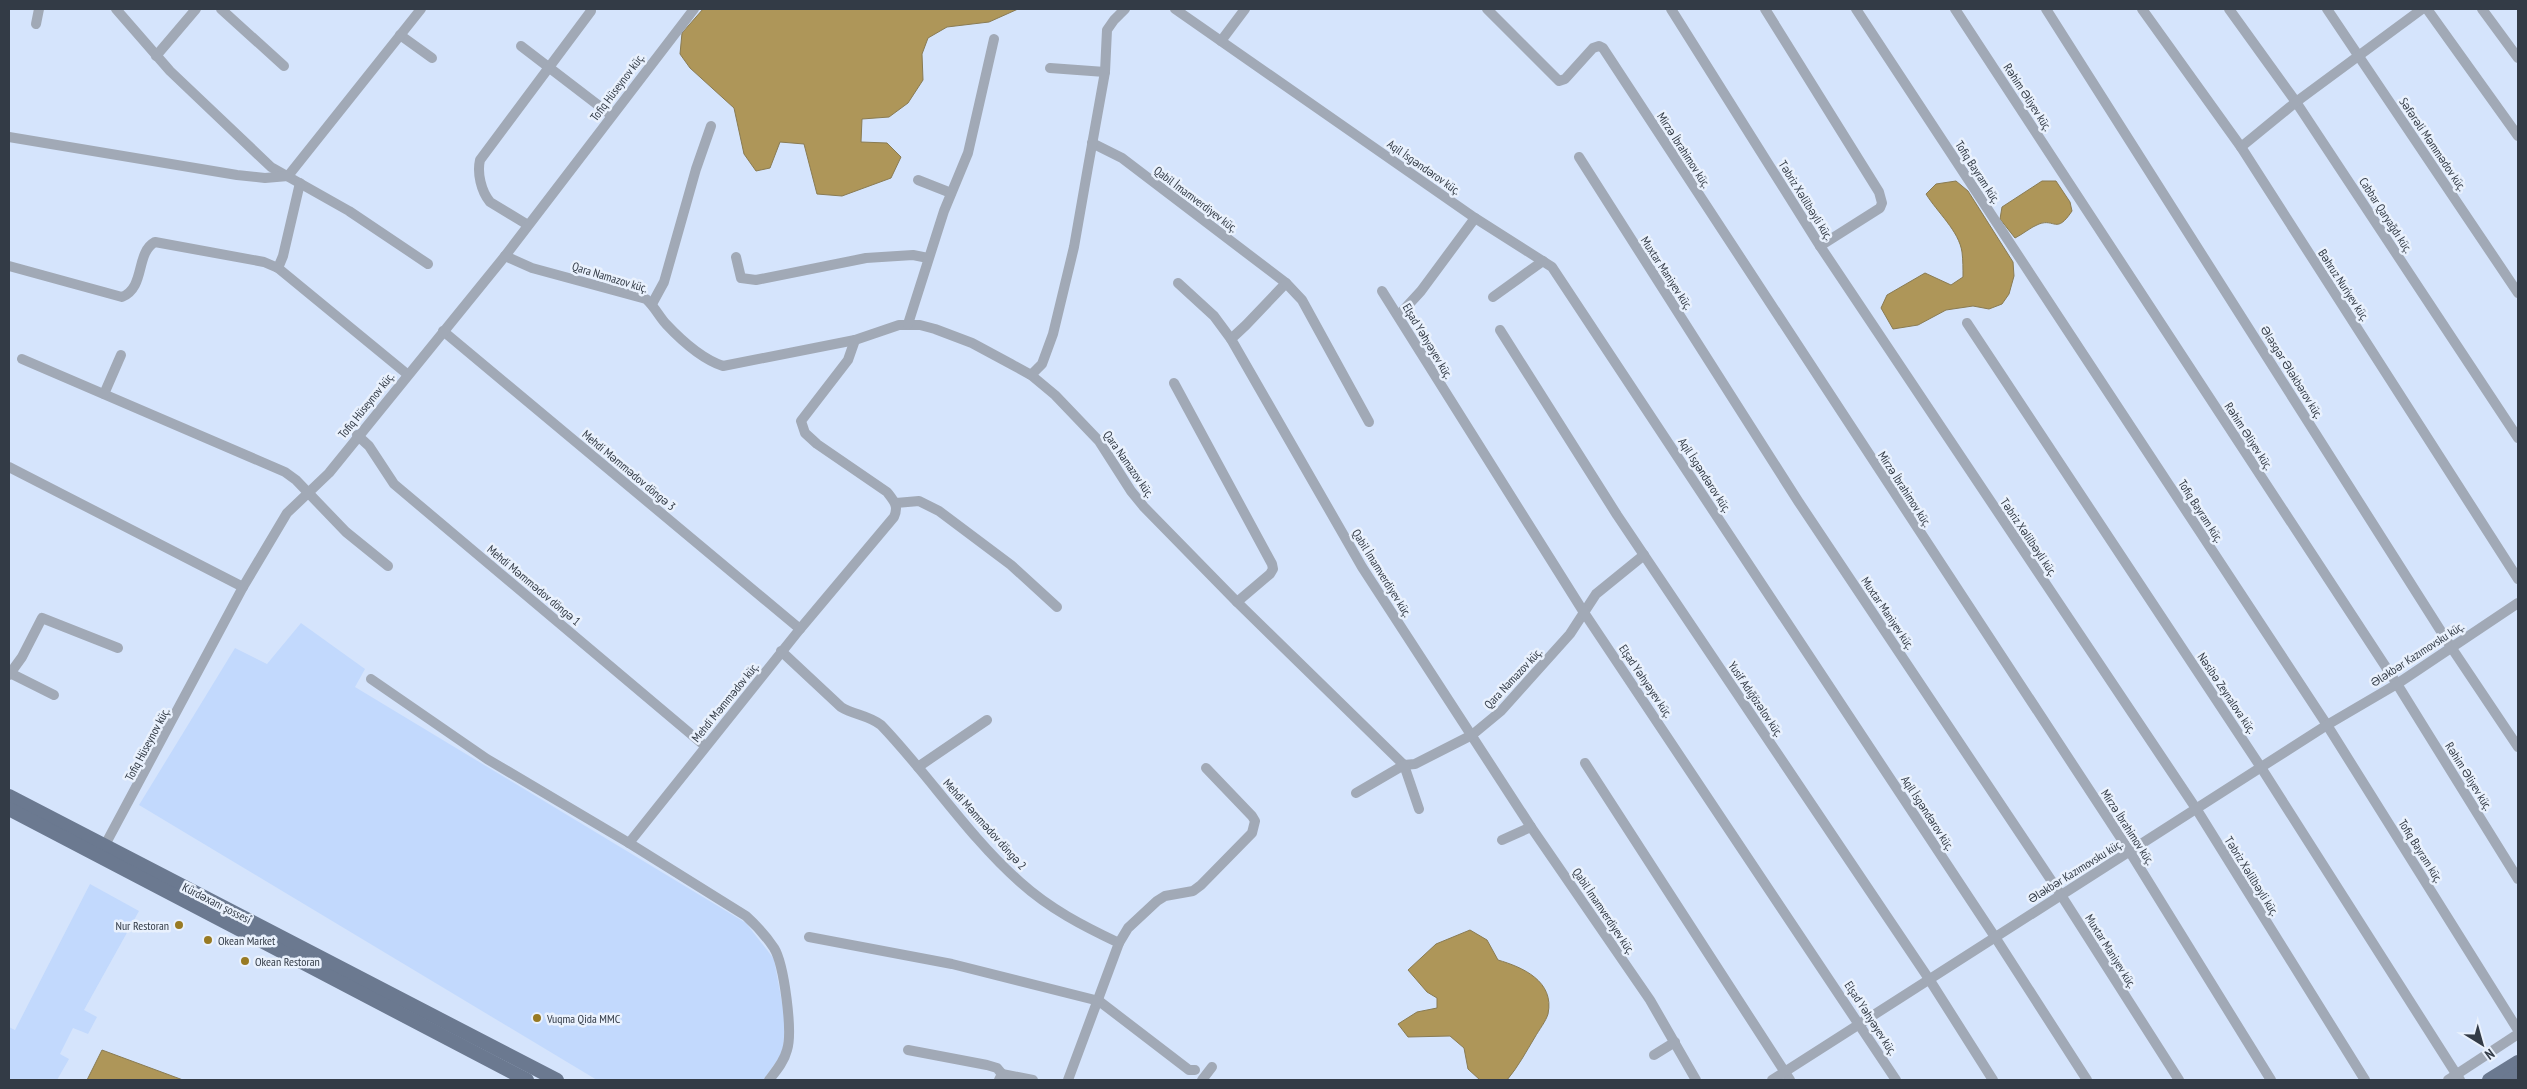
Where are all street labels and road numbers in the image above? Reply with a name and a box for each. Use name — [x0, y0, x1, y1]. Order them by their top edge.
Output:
street label: Tofiq Hüseynov küç. — [587, 50, 647, 124]
street label: Rəhim Əliyev küç. — [2001, 60, 2055, 134]
street label: Səfərəli Məmmədov küç. — [2396, 94, 2470, 194]
street label: Mirzə İbrahimov küç. — [1654, 109, 1714, 191]
street label: Aqil İsgəndərov küç. — [1384, 136, 1464, 198]
street label: Tofiq Bayram küç. — [1952, 138, 2004, 206]
street label: Təbriz Xəlilbəyli küç. — [1776, 157, 1836, 243]
street label: Qabil İmamverdiyev küç. — [1151, 163, 1241, 235]
street label: Cabbar Qaryağdı küç. — [2356, 174, 2416, 256]
street label: Muxtar Maniyev küç. — [1638, 234, 1696, 312]
street label: Bəhruz Nuriyev küç. — [2315, 246, 2373, 324]
street label: Qara Namazov küç. — [570, 258, 650, 296]
street label: Elşad Yəhyəyev küç. — [1400, 301, 1456, 381]
street label: Ələsgər Ələkbərov küç. — [2257, 323, 2327, 421]
street label: Tofiq Hüseynov küç. — [335, 369, 397, 441]
street label: Rəhim Əliyev küç. — [2222, 399, 2276, 473]
street label: Mehdi Məmmədov döngə 3 — [579, 427, 679, 513]
street label: Qara Namazov küç. — [1100, 428, 1158, 500]
street label: Aqil İsgəndərov küç. — [1675, 435, 1735, 515]
street label: Mirzə İbrahimov küç. — [1875, 448, 1935, 530]
street label: Tofiq Bayram küç. — [2175, 477, 2227, 545]
street label: Təbriz Xəlilbəyli küç. — [1997, 495, 2061, 579]
street label: Qabil İmamverdiyev küç. — [1349, 526, 1415, 620]
street label: Mehdi Məmmədov döngə 1 — [484, 542, 584, 628]
street label: Muxtar Maniyev küç. — [1858, 574, 1918, 652]
street label: Ələkbər Kazımovsku küç. — [2367, 618, 2467, 690]
street label: Elşad Yəhyəyev küç. — [1616, 641, 1676, 721]
street label: Qara Namazov küç. — [1481, 644, 1545, 712]
street label: Nəsibə Zeynalova küç. — [2194, 650, 2260, 736]
street label: Yusif Adığözəlov küç. — [1725, 658, 1787, 740]
street label: Mehdi Məmmədov küç. — [688, 659, 762, 745]
street label: Tofiq Hüseynov küç. — [121, 705, 173, 783]
street label: Rəhim Əliyev küç. — [2442, 739, 2496, 813]
street label: Aqil İsgəndərov küç. — [1898, 773, 1958, 853]
street label: Mehdi Məmmədov döngə 2 — [940, 775, 1030, 873]
street label: Mirzə İbrahimov küç. — [2098, 786, 2158, 868]
street label: Tofiq Bayram küç. — [2396, 817, 2446, 885]
street label: Təbriz Xəlilbəyli küç. — [2222, 833, 2282, 919]
street label: Ələkbər Kazımovsku küç. — [2025, 836, 2125, 906]
street label: Qabil İmamverdiyev küç. — [1570, 865, 1638, 957]
street label: Kürdəxanı şossesi — [180, 879, 254, 927]
street label: Muxtar Maniyev küç. — [2082, 911, 2140, 991]
street label: Elşad Yəhyəyev küç. — [1841, 978, 1901, 1058]

